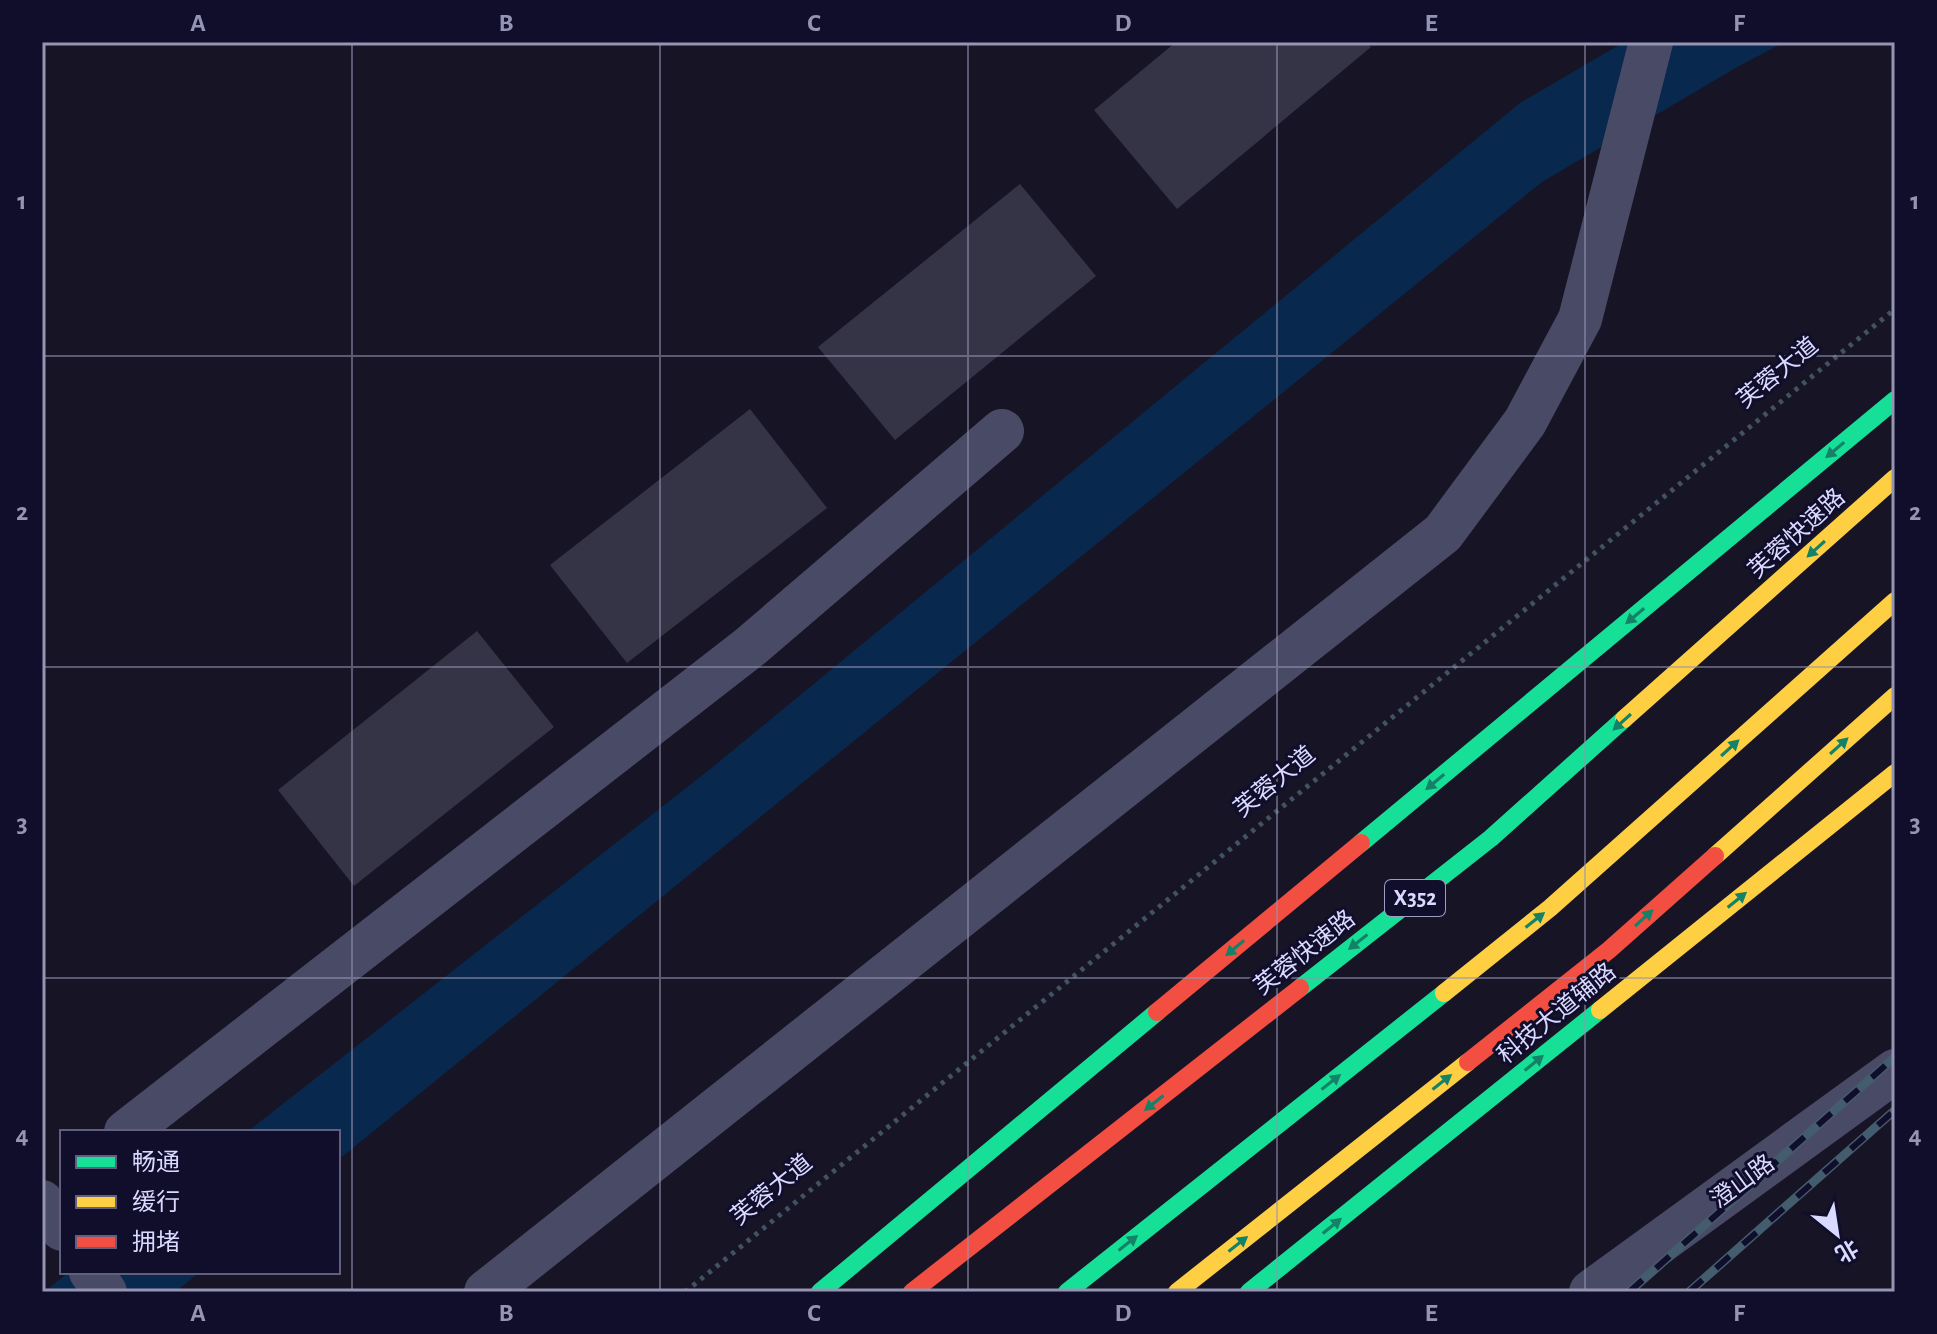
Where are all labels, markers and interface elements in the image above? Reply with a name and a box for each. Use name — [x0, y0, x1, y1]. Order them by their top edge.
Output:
text: A — [190, 10, 206, 36]
text: B — [498, 10, 514, 36]
text: C — [807, 10, 821, 36]
text: D — [1114, 10, 1132, 36]
text: E — [1424, 10, 1438, 36]
text: F — [1733, 10, 1746, 36]
text: 1 — [17, 188, 27, 214]
text: 1 — [1910, 188, 1920, 214]
street label: 芙蓉大道 — [1732, 332, 1823, 413]
one-way arrow — [1825, 441, 1845, 458]
street label: 芙蓉快速路 — [1743, 483, 1850, 583]
text: 2 — [16, 499, 28, 525]
text: 2 — [1909, 499, 1921, 525]
one-way arrow — [1806, 539, 1825, 557]
one-way arrow — [1625, 607, 1645, 624]
one-way arrow — [1612, 712, 1631, 730]
one-way arrow — [1828, 738, 1848, 755]
one-way arrow — [1720, 739, 1739, 757]
street label: 芙蓉大道 — [1229, 741, 1320, 822]
one-way arrow — [1425, 773, 1445, 790]
text: 3 — [16, 811, 28, 837]
text: 3 — [1909, 811, 1921, 837]
road number: X352 — [1385, 880, 1445, 916]
one-way arrow — [1727, 892, 1747, 909]
street label: 芙蓉快速路 — [1249, 905, 1360, 999]
one-way arrow — [1635, 910, 1654, 928]
one-way arrow — [1525, 912, 1545, 929]
one-way arrow — [1348, 934, 1368, 950]
one-way arrow — [1225, 940, 1245, 956]
street label: 科技大道辅路 — [1492, 958, 1621, 1069]
one-way arrow — [1524, 1055, 1544, 1072]
one-way arrow — [1321, 1074, 1341, 1090]
one-way arrow — [1432, 1074, 1452, 1091]
one-way arrow — [1144, 1094, 1164, 1111]
text: 4 — [15, 1122, 29, 1148]
text: 4 — [1908, 1122, 1922, 1148]
legend — [60, 1130, 340, 1274]
text: 畅通 — [132, 1149, 180, 1175]
street label: 芙蓉大道 — [726, 1149, 817, 1230]
street label: 澄山路 — [1706, 1150, 1779, 1213]
text: 缓行 — [132, 1189, 180, 1215]
north arrow — [1797, 1194, 1877, 1274]
one-way arrow — [1322, 1218, 1342, 1234]
text: 拥堵 — [132, 1229, 180, 1255]
text: 北 — [1831, 1235, 1862, 1266]
one-way arrow — [1118, 1236, 1138, 1252]
one-way arrow — [1228, 1236, 1248, 1252]
text: A — [190, 1300, 206, 1326]
text: B — [498, 1300, 514, 1326]
text: C — [807, 1300, 821, 1326]
text: D — [1114, 1300, 1132, 1326]
text: E — [1424, 1300, 1438, 1326]
text: F — [1733, 1300, 1746, 1326]

